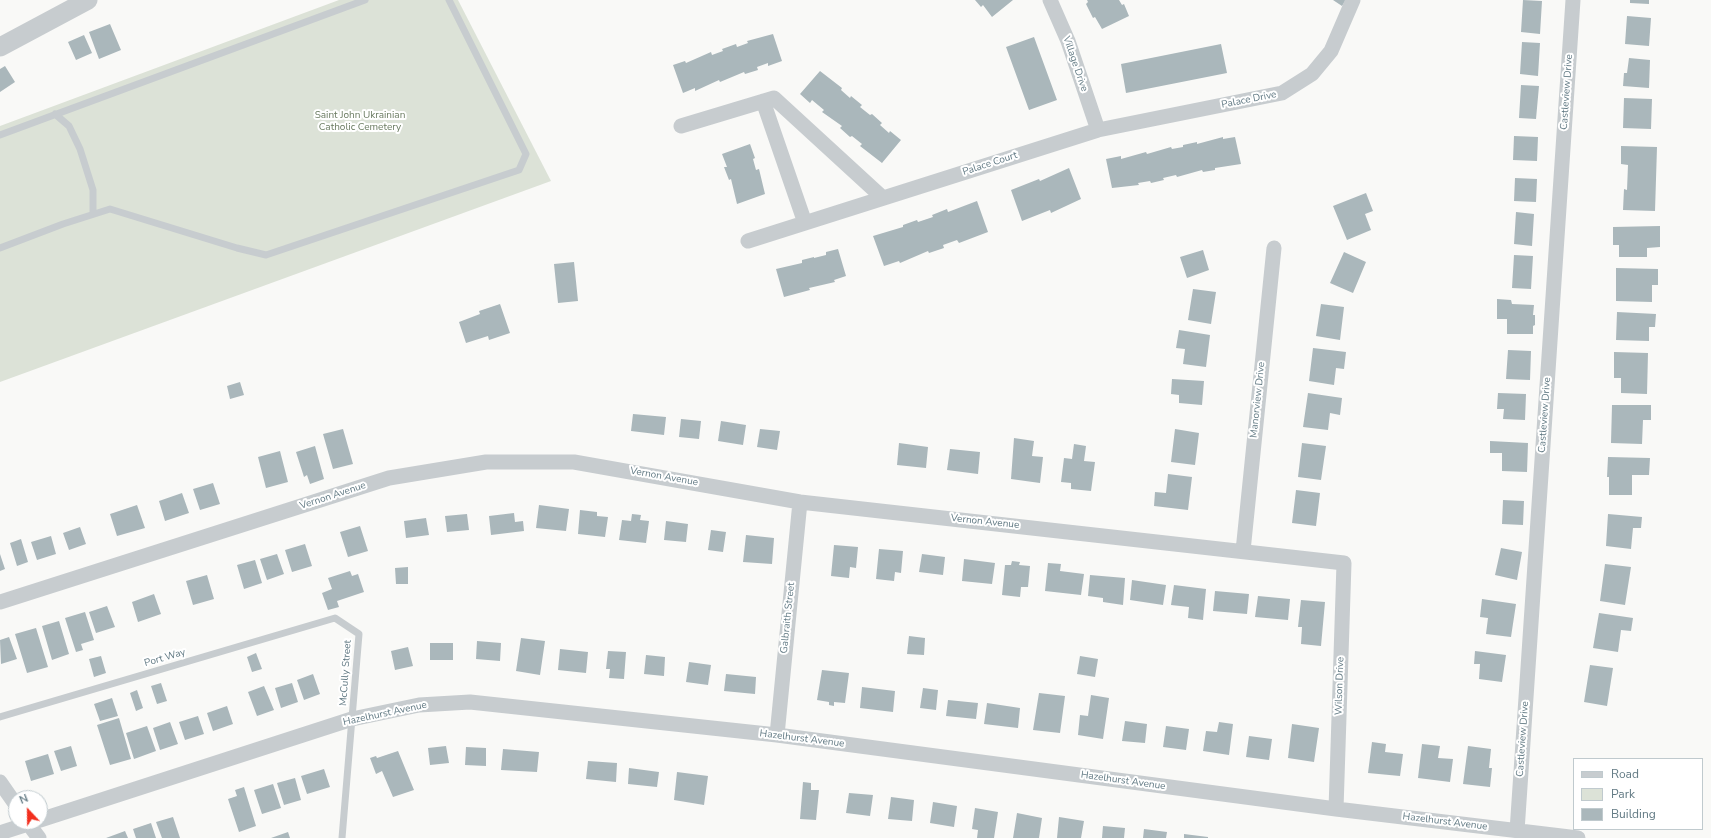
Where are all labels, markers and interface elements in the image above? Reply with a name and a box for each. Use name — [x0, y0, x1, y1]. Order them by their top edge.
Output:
street label: Village Drive — [1060, 35, 1090, 93]
street label: Castleview Drive — [1558, 54, 1576, 130]
street label: Palace Drive — [1220, 89, 1278, 111]
park label: Saint John Ukrainian Catholic Cemetery — [315, 110, 405, 134]
street label: Palace Court — [961, 149, 1019, 179]
street label: Manorview Drive — [1248, 361, 1268, 439]
street label: Castleview Drive — [1536, 377, 1554, 453]
street label: Vernon Avenue — [629, 465, 699, 489]
street label: Vernon Avenue — [298, 480, 368, 512]
street label: Vernon Avenue — [950, 512, 1020, 532]
street label: Galbraith Street — [778, 582, 798, 654]
street label: McCully Street — [338, 640, 354, 706]
street label: Port Way — [143, 646, 187, 670]
street label: Wilson Drive — [1333, 657, 1347, 715]
street label: Hazelhurst Avenue — [342, 699, 428, 729]
street label: Castleview Drive — [1514, 701, 1532, 777]
street label: Hazelhurst Avenue — [759, 728, 845, 750]
legend — [1573, 758, 1703, 830]
text: Road — [1611, 766, 1639, 782]
street label: Hazelhurst Avenue — [1080, 769, 1166, 793]
text: Park — [1611, 786, 1635, 802]
north arrow — [8, 790, 48, 830]
text: N — [17, 791, 30, 808]
text: Building — [1611, 806, 1656, 822]
street label: Hazelhurst Avenue — [1402, 811, 1488, 833]

